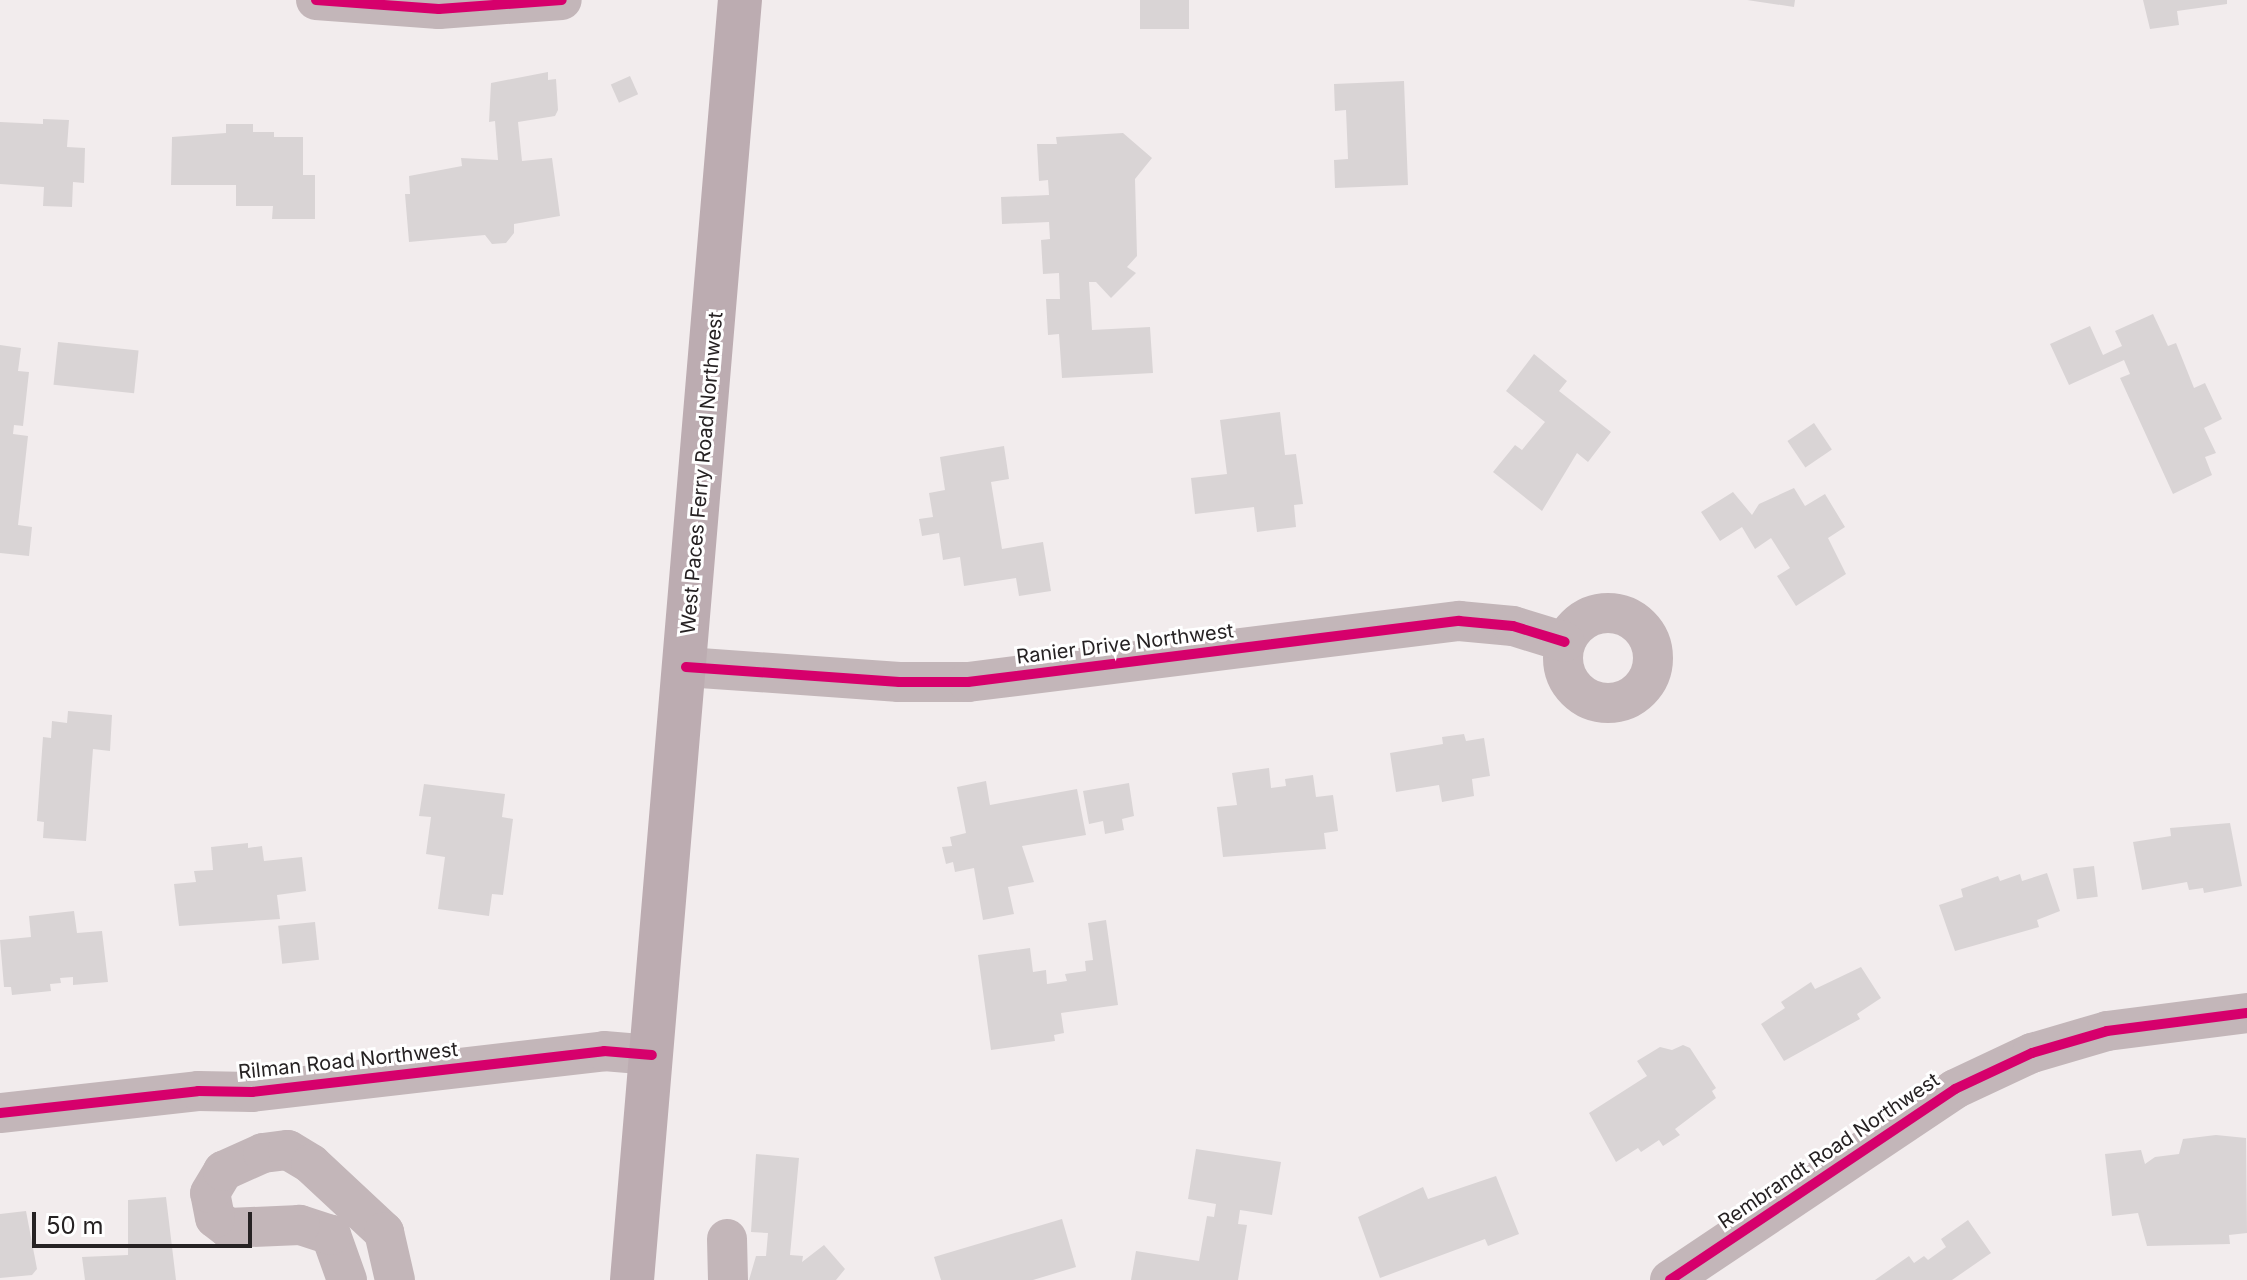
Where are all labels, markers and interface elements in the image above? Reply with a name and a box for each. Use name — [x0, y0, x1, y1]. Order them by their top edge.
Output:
street label: West Paces Ferry Road Northwest — [676, 311, 728, 635]
street label: Ranier Drive Northwest — [1015, 619, 1235, 669]
street label: Rilman Road Northwest — [237, 1038, 459, 1084]
street label: Rembrandt Road Northwest — [1714, 1068, 1944, 1234]
scale bar — [36, 1196, 256, 1246]
text: 50 m — [46, 1211, 104, 1240]

